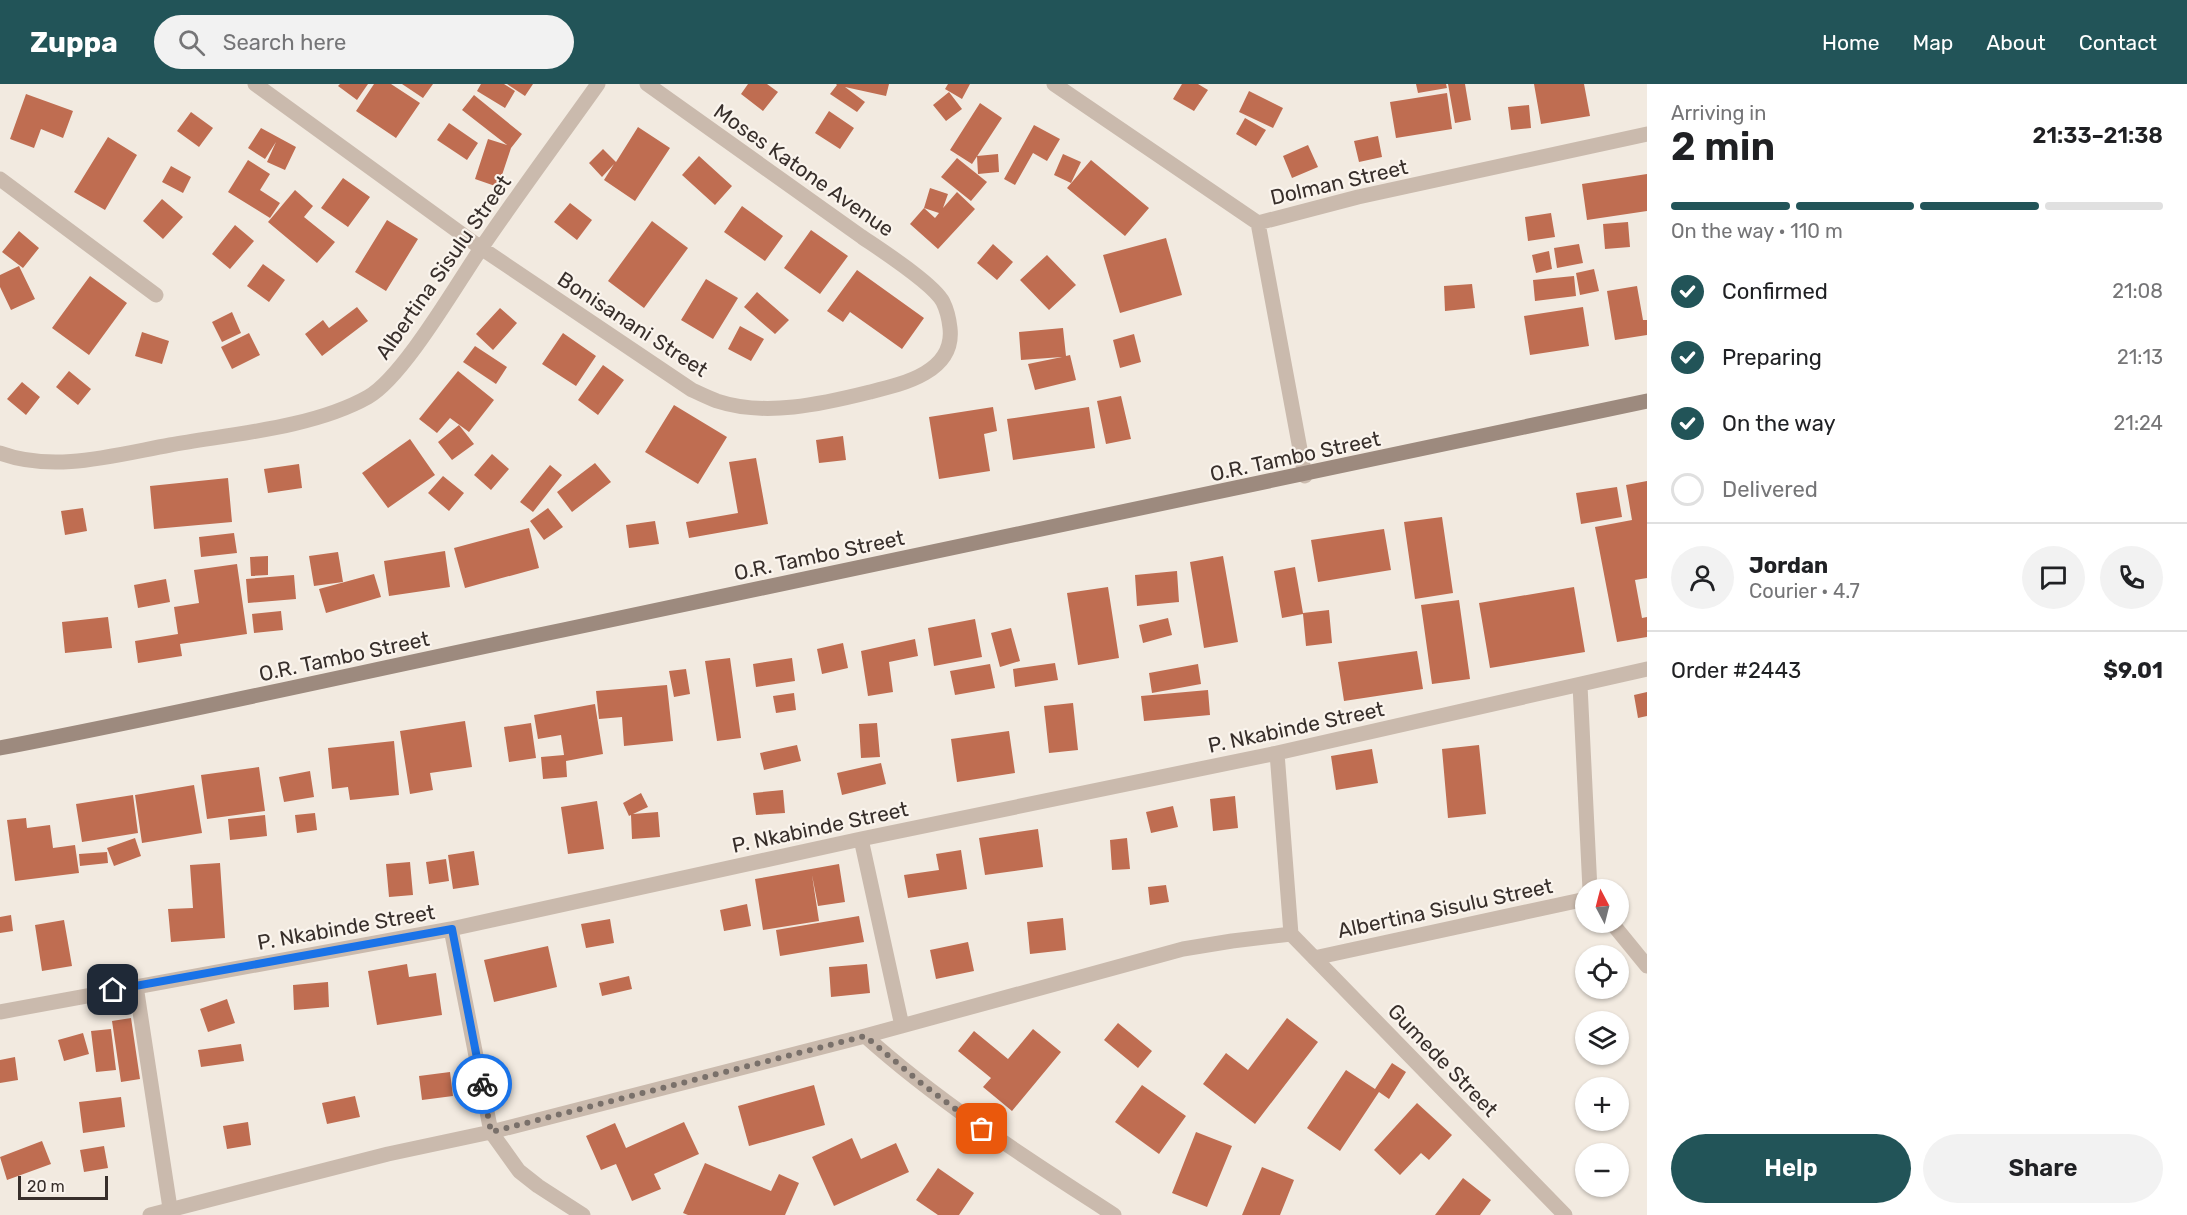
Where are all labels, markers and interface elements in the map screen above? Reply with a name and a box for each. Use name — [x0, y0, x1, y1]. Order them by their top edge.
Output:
search box — [154, 15, 574, 69]
text: Zuppa — [30, 26, 118, 59]
icon: search — [175, 26, 208, 59]
text: Search here — [223, 29, 346, 56]
text: Home — [1822, 30, 1879, 55]
text: Map — [1912, 30, 1953, 55]
text: About — [1986, 30, 2046, 55]
text: Contact — [2079, 30, 2157, 55]
street label: Moses Katone Avenue — [709, 98, 899, 242]
text: Arriving in — [1671, 101, 1766, 125]
text: 21:33–21:38 — [2033, 122, 2163, 149]
text: 2 min — [1671, 124, 1775, 170]
street label: Dolman Street — [1268, 154, 1410, 210]
street label: Albertina Sisulu Street — [370, 170, 516, 364]
text: On the way · 110 m — [1671, 219, 1843, 243]
street label: Bonisanani Street — [553, 266, 713, 382]
icon: check — [1671, 275, 1704, 308]
text: Confirmed — [1722, 278, 1828, 305]
text: 21:08 — [2112, 279, 2163, 303]
icon: check — [1671, 341, 1704, 374]
text: Preparing — [1722, 344, 1822, 371]
text: 21:13 — [2117, 345, 2163, 369]
icon: check — [1671, 407, 1704, 440]
text: On the way — [1722, 410, 1836, 437]
text: 21:24 — [2114, 411, 2163, 435]
street label: O.R. Tambo Street — [1208, 426, 1382, 486]
text: Delivered — [1722, 476, 1818, 503]
street label: O.R. Tambo Street — [732, 525, 906, 585]
button: person — [1671, 546, 1734, 609]
button: chat — [2022, 546, 2085, 609]
button: phone — [2100, 546, 2163, 609]
text: Jordan — [1749, 552, 1828, 579]
text: Courier · 4.7 — [1749, 579, 1860, 603]
street label: O.R. Tambo Street — [257, 626, 431, 686]
text: Order #2443 — [1671, 657, 1801, 684]
text: $9.01 — [2103, 657, 2163, 684]
street label: P. Nkabinde Street — [1206, 696, 1386, 758]
street label: P. Nkabinde Street — [730, 796, 910, 858]
street label: Albertina Sisulu Street — [1335, 873, 1555, 943]
north arrow — [1575, 879, 1629, 933]
map controls — [1575, 879, 1629, 1197]
street label: P. Nkabinde Street — [255, 899, 437, 955]
button: locate — [1575, 945, 1629, 999]
pin — [87, 964, 138, 1015]
icon: home — [96, 973, 129, 1006]
street label: Gumede Street — [1383, 998, 1503, 1122]
button: layers — [1575, 1011, 1629, 1065]
courier — [452, 1054, 512, 1114]
icon: bike — [466, 1068, 499, 1101]
button: + — [1575, 1077, 1629, 1131]
pin — [956, 1103, 1007, 1154]
icon: bag — [965, 1112, 998, 1145]
button: Help — [1671, 1134, 1911, 1203]
button: Share — [1923, 1134, 2163, 1203]
button: − — [1575, 1143, 1629, 1197]
scale bar — [18, 1173, 108, 1200]
text: 20 m — [27, 1177, 65, 1196]

